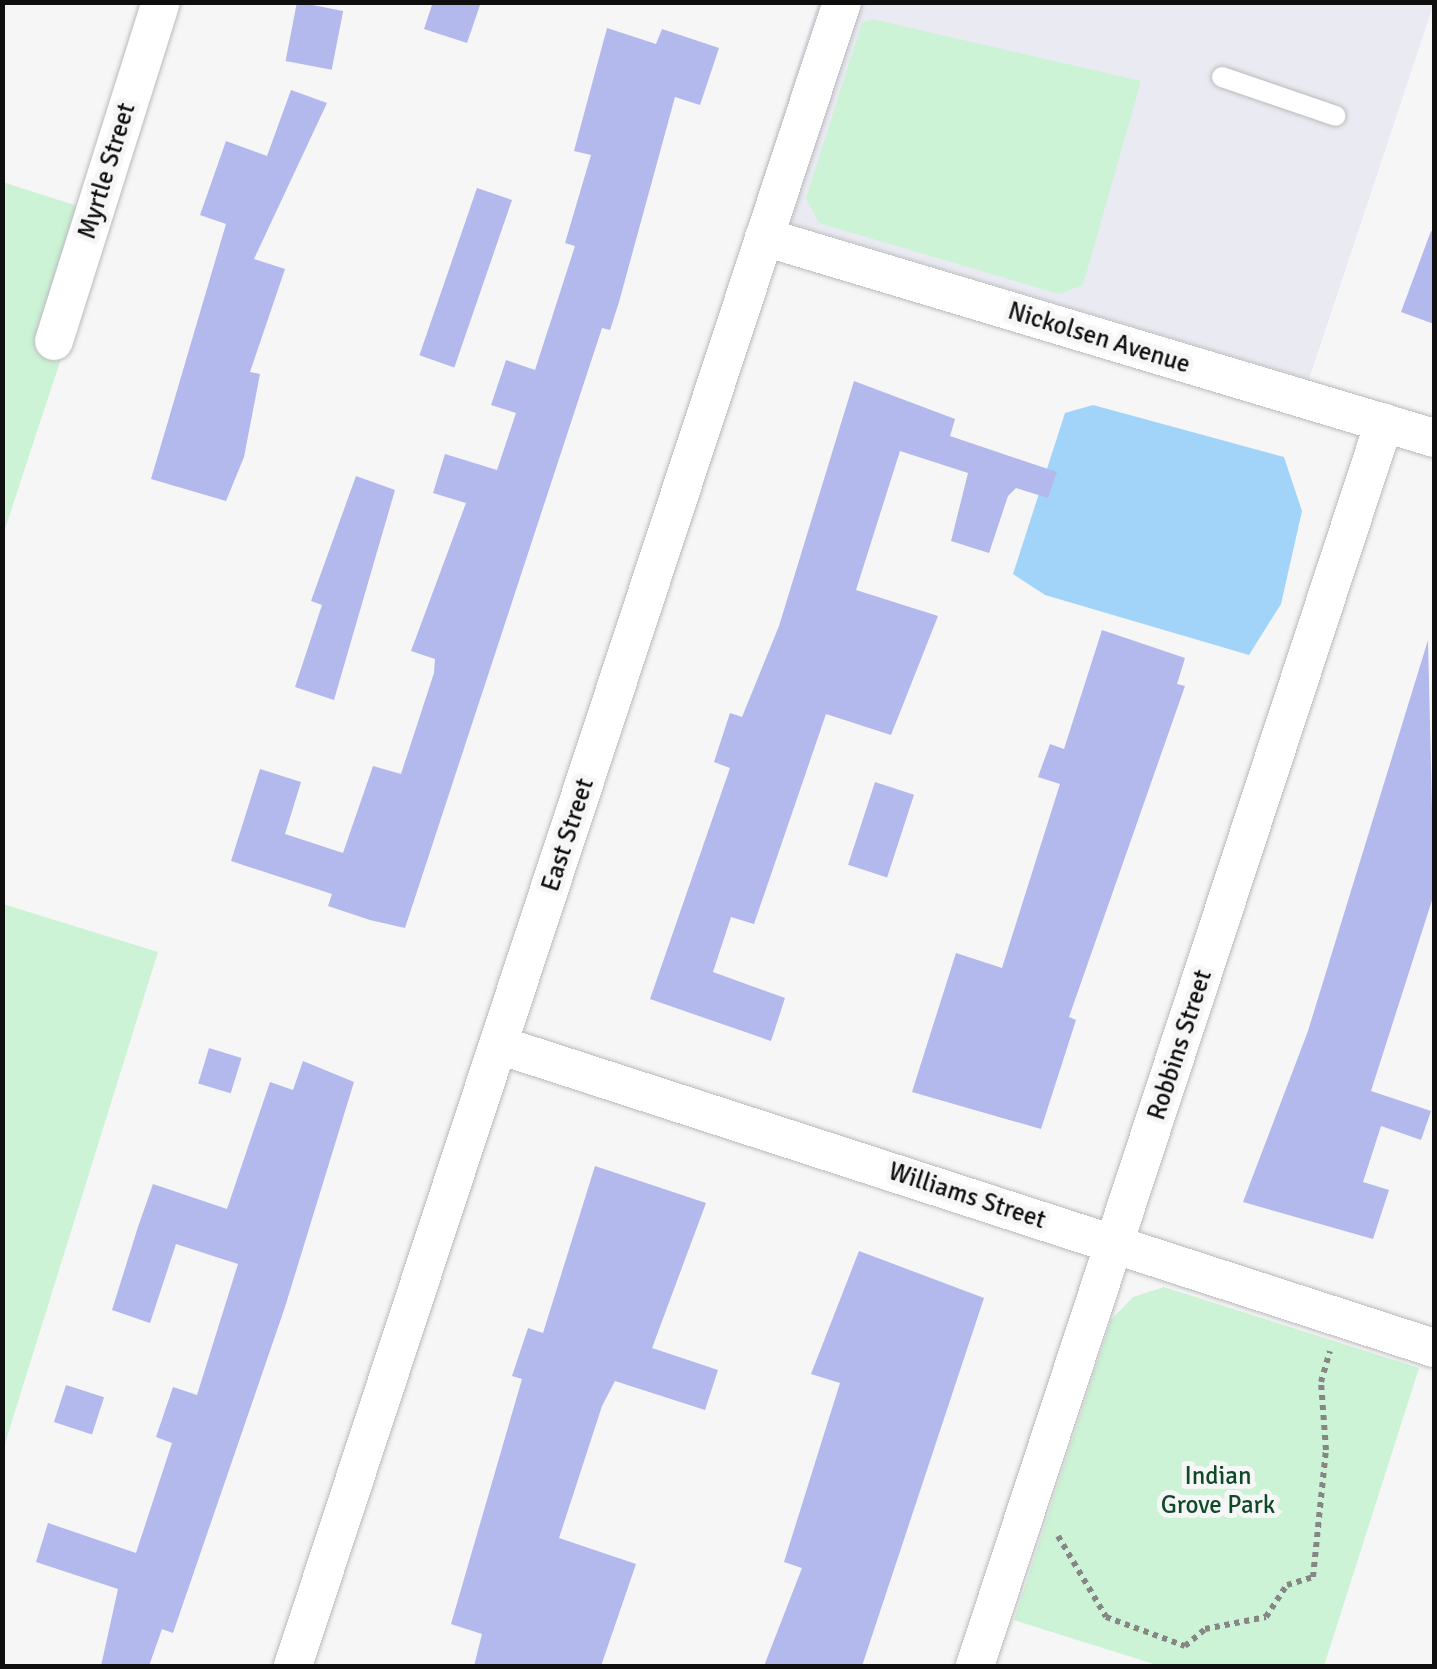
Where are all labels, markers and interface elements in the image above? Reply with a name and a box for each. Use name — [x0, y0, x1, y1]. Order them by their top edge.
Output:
street label: Myrtle Street — [72, 99, 142, 243]
street label: Nickolsen Avenue — [1004, 296, 1194, 380]
street label: East Street — [536, 775, 600, 895]
street label: Robbins Street — [1142, 966, 1218, 1124]
street label: Williams Street — [885, 1157, 1049, 1235]
park label: Indian Grove Park — [1161, 1462, 1275, 1521]

